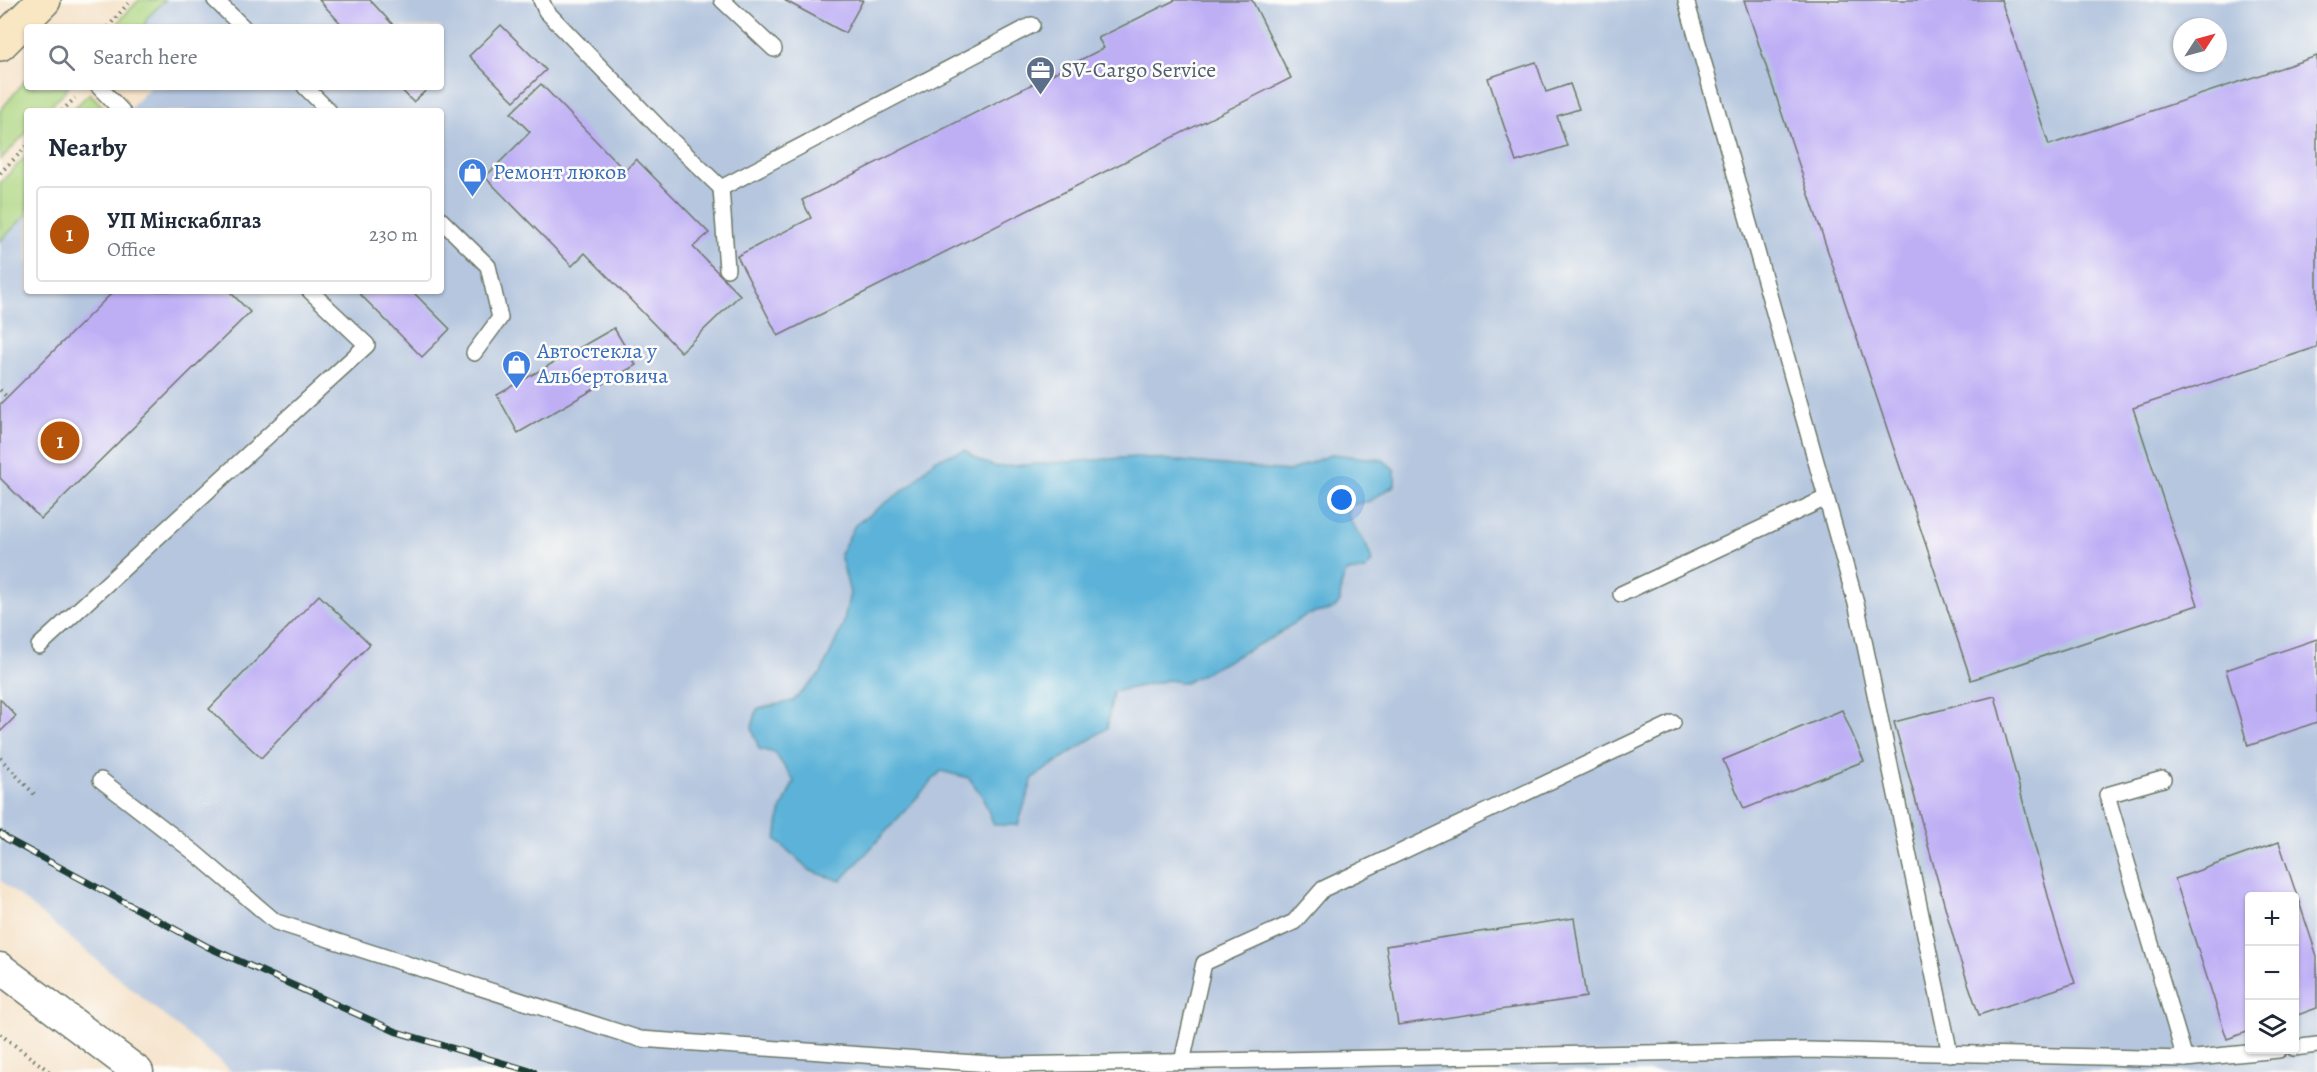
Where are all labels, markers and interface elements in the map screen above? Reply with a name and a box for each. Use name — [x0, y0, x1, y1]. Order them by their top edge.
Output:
north arrow — [2173, 18, 2227, 72]
search box — [24, 24, 444, 90]
icon: search — [45, 41, 78, 74]
text: Search here — [93, 42, 198, 72]
office icon: SV-Cargo Service — [1024, 54, 1056, 96]
place label: SV-Cargo Service — [1061, 55, 1216, 85]
text: Nearby — [48, 130, 127, 165]
shop icon: Ремонт люков — [456, 156, 488, 198]
place label: Ремонт люков — [493, 157, 627, 187]
text: УП Мінскаблгаз — [107, 206, 261, 236]
text: 1 — [66, 221, 73, 248]
text: 230 m — [369, 221, 418, 248]
text: Office — [107, 236, 156, 263]
place label: Автостекла у Альбертовича — [536, 336, 669, 391]
shop icon: Автостекла у Альбертовича — [500, 348, 532, 390]
pin: 1 — [40, 418, 80, 464]
your location — [1327, 485, 1356, 514]
map controls — [2245, 892, 2299, 1054]
button: + — [2245, 892, 2299, 946]
button: − — [2245, 946, 2299, 1000]
button: layers — [2245, 1000, 2299, 1054]

